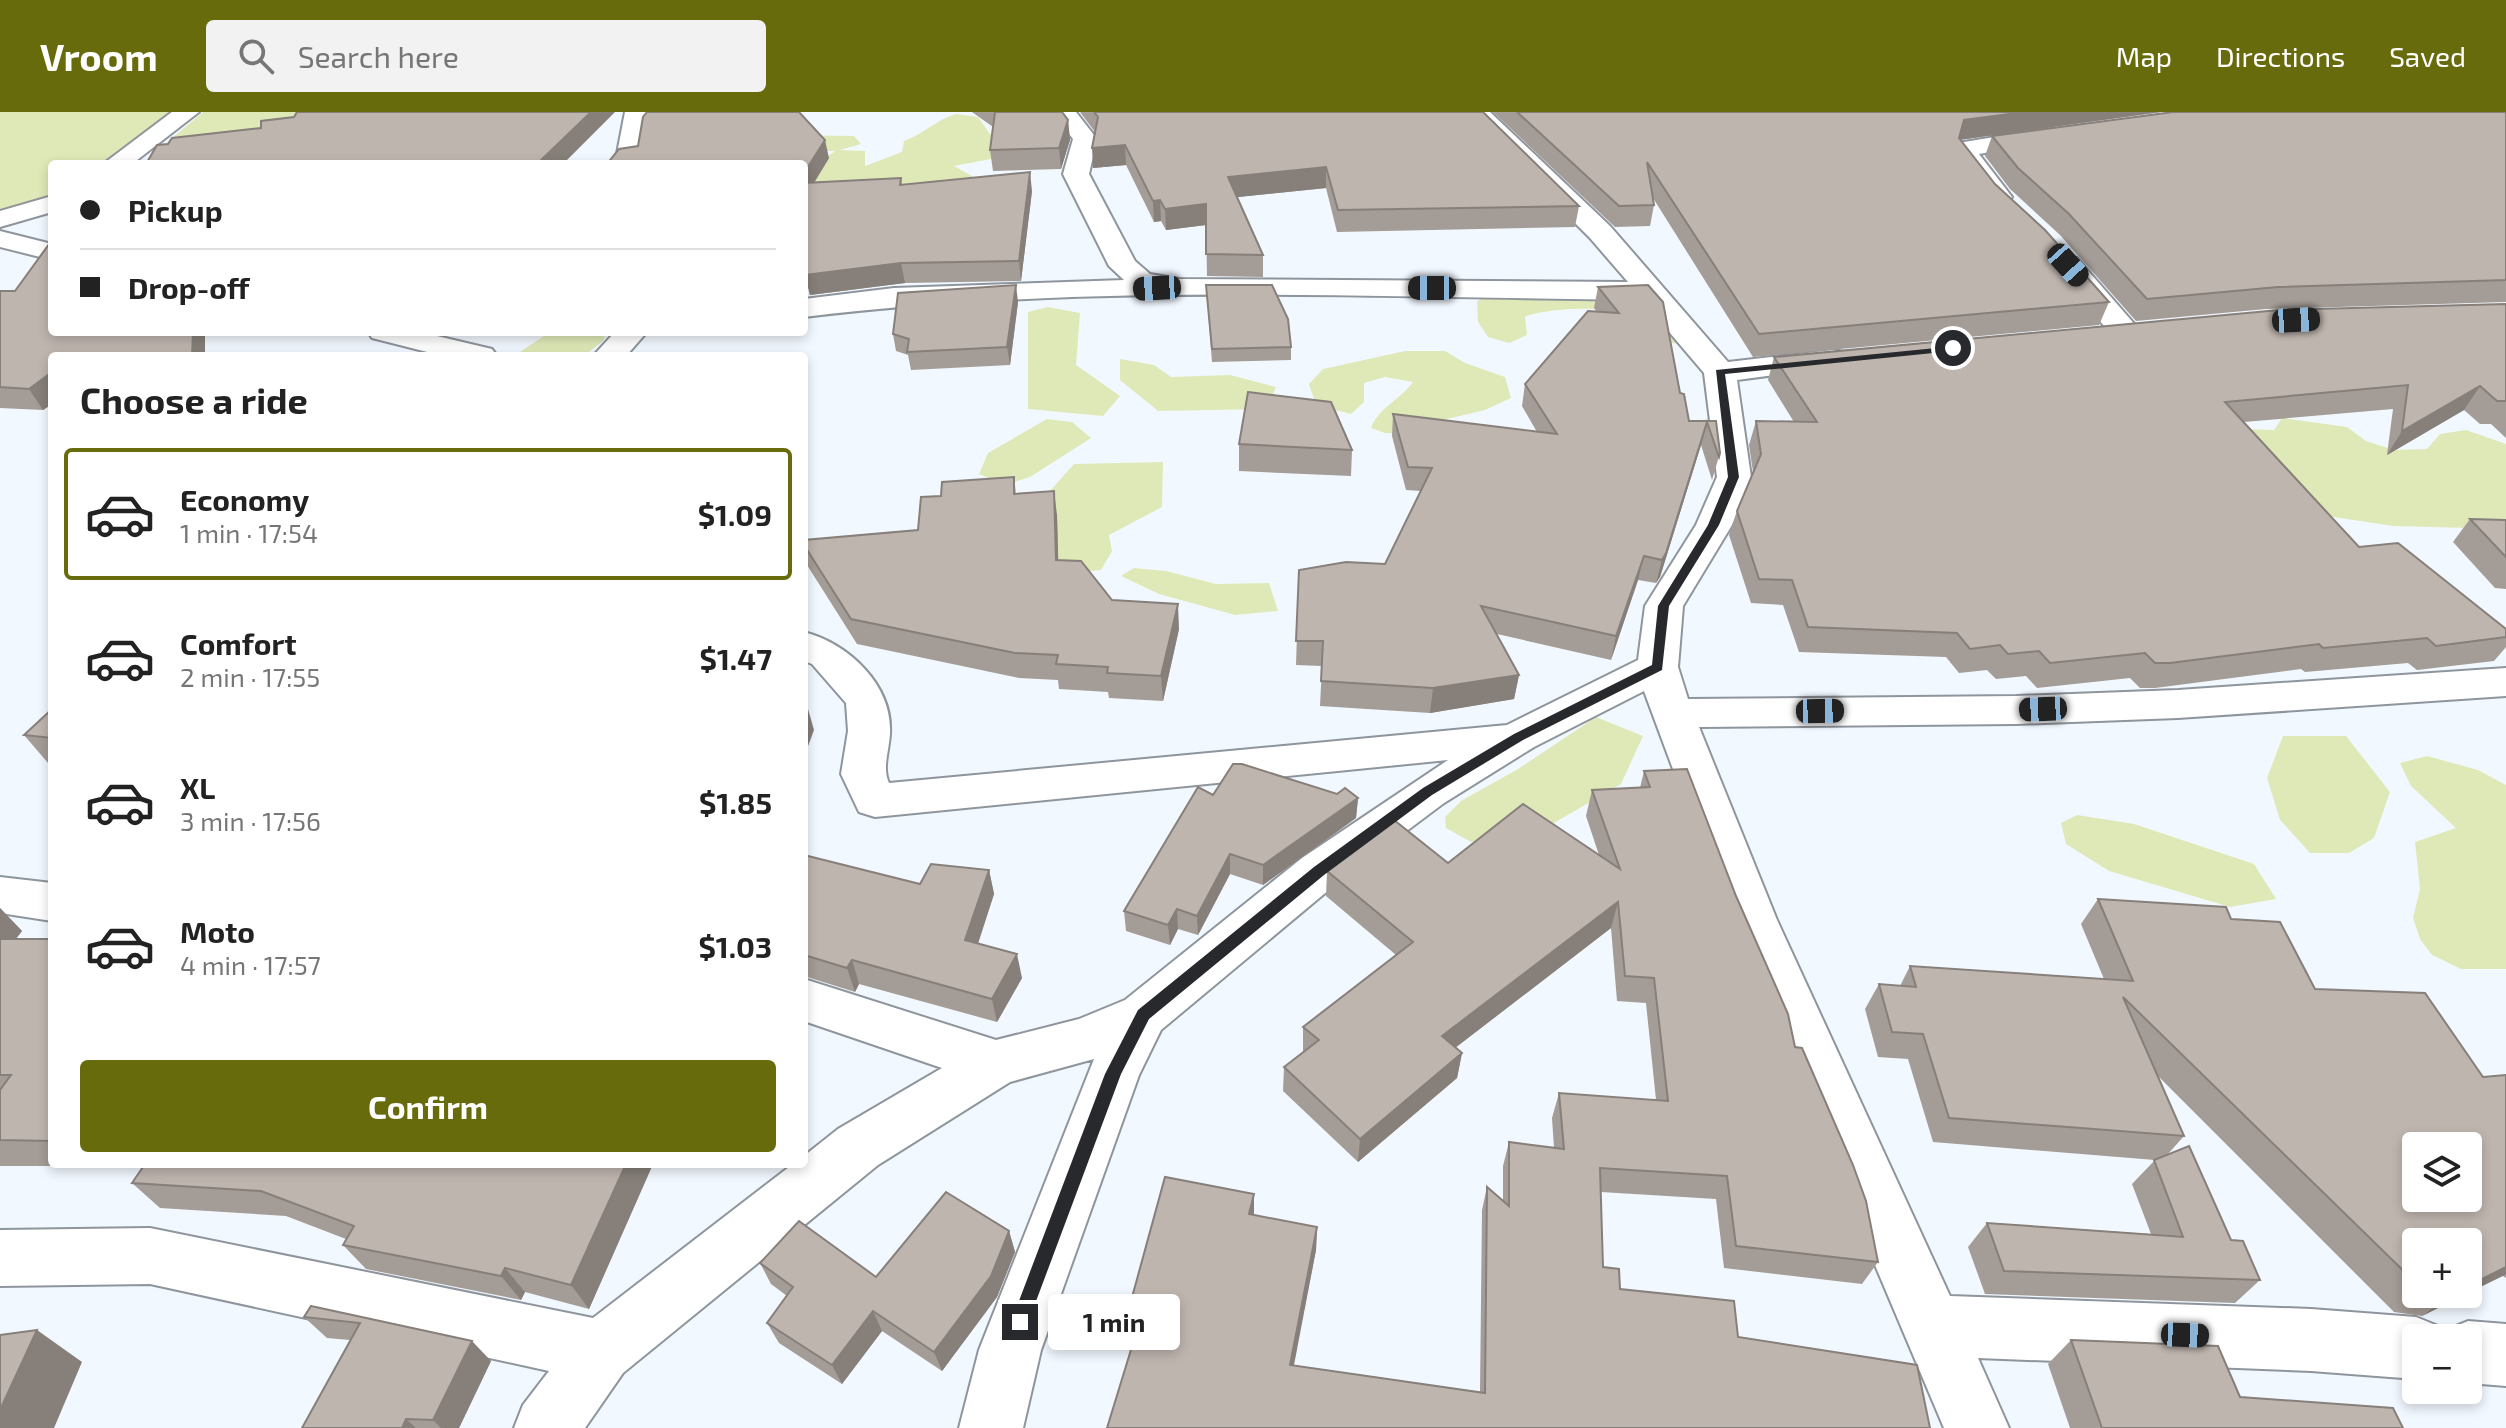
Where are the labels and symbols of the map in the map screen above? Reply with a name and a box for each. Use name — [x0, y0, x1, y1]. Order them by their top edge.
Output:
car — [2043, 239, 2093, 291]
car — [1132, 275, 1182, 301]
car — [1408, 276, 1456, 300]
car — [2271, 307, 2321, 333]
route start — [1935, 330, 1971, 366]
car — [2019, 696, 2067, 722]
car — [1796, 699, 1844, 723]
callout: 1 min — [1048, 1294, 1180, 1350]
route end — [1002, 1304, 1038, 1340]
car — [2161, 1322, 2209, 1348]

